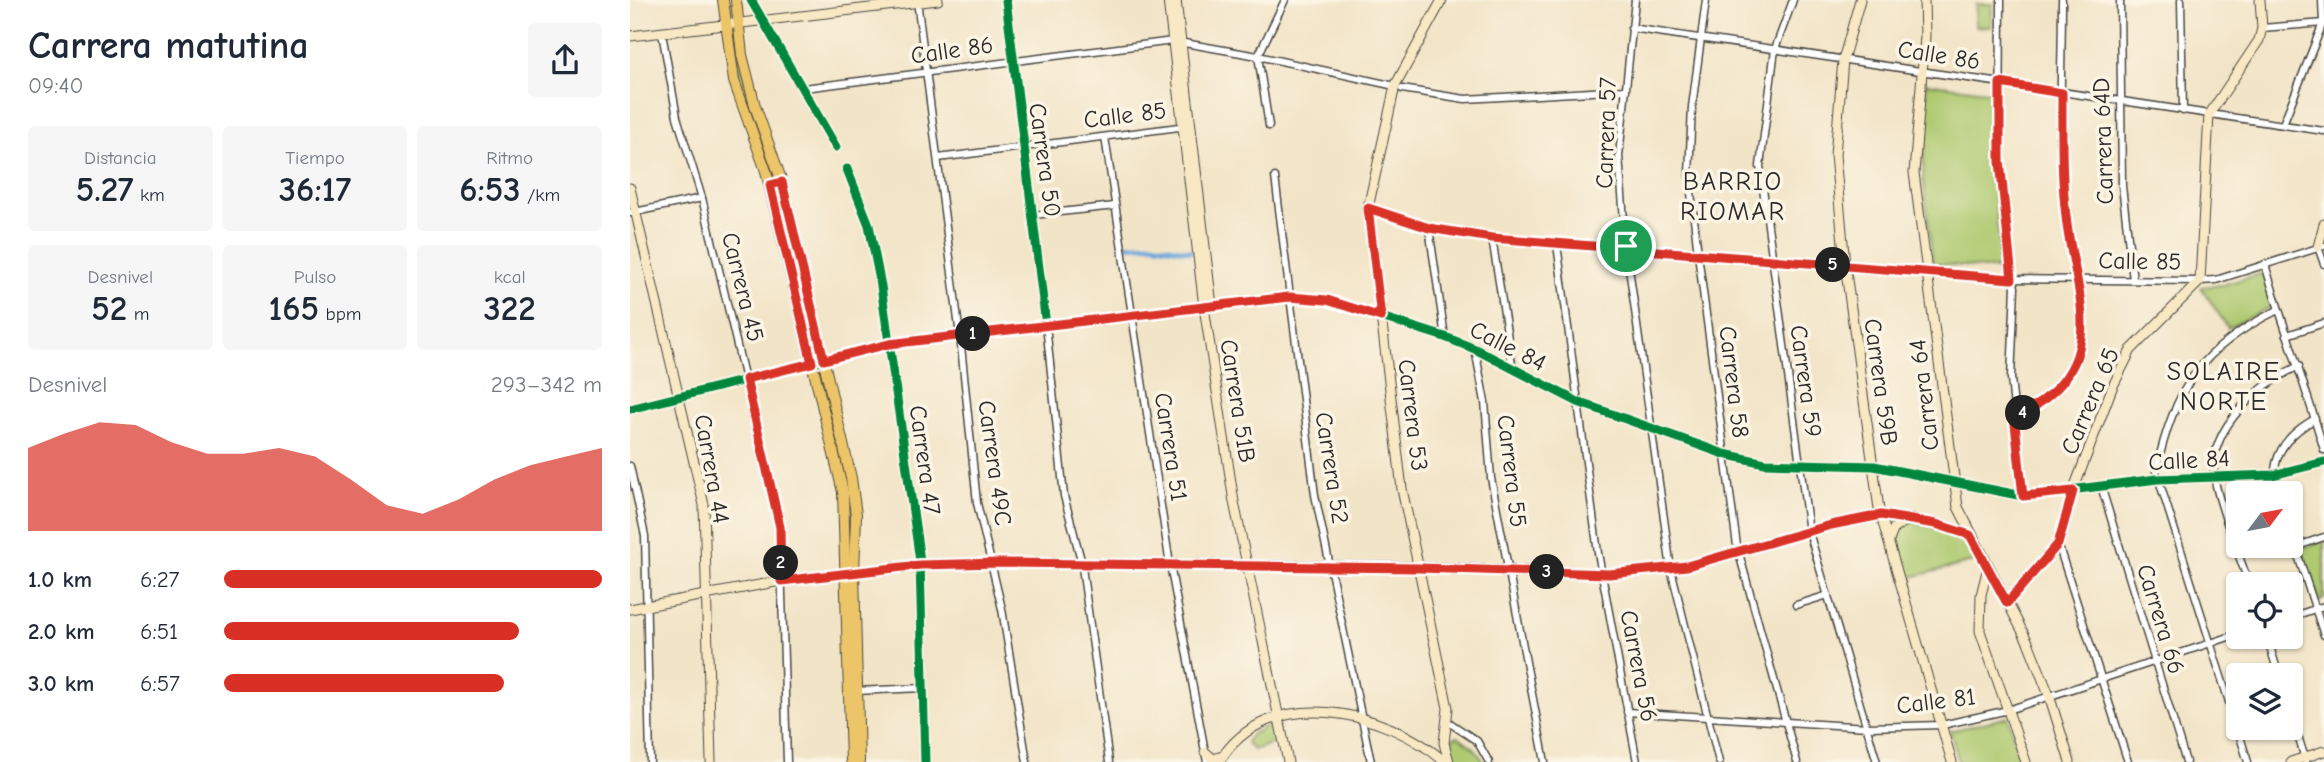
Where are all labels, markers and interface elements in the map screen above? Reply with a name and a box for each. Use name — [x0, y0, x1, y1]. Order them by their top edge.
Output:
button: share — [528, 23, 602, 97]
text: Carrera matutina — [28, 24, 309, 68]
street label: Calle 86 — [909, 30, 995, 70]
street label: Calle 86 — [1896, 35, 1982, 75]
text: 09:40 — [28, 72, 84, 99]
street label: Carrera 57 — [1590, 77, 1622, 189]
street label: Carrera 64D — [2087, 77, 2119, 205]
street label: Calle 85 — [1082, 96, 1168, 134]
street label: Carrera 50 — [1023, 101, 1067, 219]
text: Distancia — [84, 147, 157, 169]
text: Tiempo — [285, 147, 345, 169]
text: Ritmo — [486, 147, 533, 169]
district label: BARRIO RIOMAR — [1680, 167, 1786, 227]
text: 5.27 — [76, 169, 134, 210]
text: 36:17 — [279, 169, 351, 210]
text: 6:53 — [459, 169, 521, 210]
text: km — [134, 184, 165, 206]
text: /km — [521, 184, 560, 206]
pin — [1596, 216, 1656, 276]
icon: arrive — [1607, 227, 1645, 265]
street label: Carrera 45 — [716, 229, 770, 345]
street label: Calle 85 — [2098, 246, 2182, 276]
pin: 5 — [1816, 247, 1850, 282]
text: 5 — [1827, 253, 1838, 275]
text: Desnivel — [88, 266, 153, 288]
text: Pulso — [294, 266, 336, 288]
text: kcal — [494, 266, 526, 288]
text: 52 — [91, 288, 127, 329]
text: 165 — [269, 288, 319, 329]
text: 322 — [484, 288, 536, 329]
text: m — [127, 303, 149, 325]
text: bpm — [319, 303, 361, 325]
street label: Calle 84 — [1465, 315, 1551, 377]
pin: 1 — [956, 316, 990, 352]
street label: Carrera 59B — [1858, 317, 1904, 447]
text: 1 — [969, 322, 976, 344]
street label: Carrera 59 — [1784, 323, 1828, 439]
street label: Carrera 58 — [1713, 324, 1755, 440]
street label: Carrera 51B — [1214, 337, 1262, 465]
street label: Carrera 64 — [1903, 338, 1945, 452]
street label: Carrera 65 — [2055, 343, 2125, 459]
district label: SOLAIRE NORTE — [2167, 357, 2281, 417]
street label: Carrera 53 — [1392, 358, 1434, 472]
text: Desnivel — [28, 371, 107, 398]
text: 293–342 m — [491, 371, 602, 398]
street label: Carrera 51 — [1149, 391, 1193, 503]
pin: 4 — [2006, 396, 2040, 430]
street label: Carrera 49C — [972, 399, 1018, 527]
text: 4 — [2018, 401, 2027, 423]
street label: Carrera 47 — [903, 403, 947, 517]
street label: Carrera 52 — [1309, 410, 1355, 526]
street label: Carrera 44 — [689, 412, 735, 526]
street label: Carrera 55 — [1491, 413, 1533, 529]
street label: Calle 84 — [2147, 444, 2231, 476]
north arrow — [2226, 481, 2303, 558]
map controls — [2226, 481, 2303, 740]
pin: 2 — [764, 546, 798, 580]
text: 2 — [776, 551, 785, 573]
pin: 3 — [1530, 554, 1564, 590]
text: 3 — [1542, 560, 1551, 582]
street label: Carrera 66 — [2131, 561, 2191, 677]
text: 1.0 km — [28, 566, 92, 593]
text: 6:27 — [140, 566, 180, 593]
button: locate — [2226, 572, 2303, 649]
street label: Carrera 56 — [1614, 608, 1664, 724]
text: 2.0 km — [28, 618, 94, 645]
text: 6:51 — [140, 618, 178, 645]
button: layers — [2226, 663, 2303, 740]
text: 3.0 km — [28, 670, 94, 697]
text: 6:57 — [140, 670, 180, 697]
street label: Calle 81 — [1895, 682, 1977, 720]

